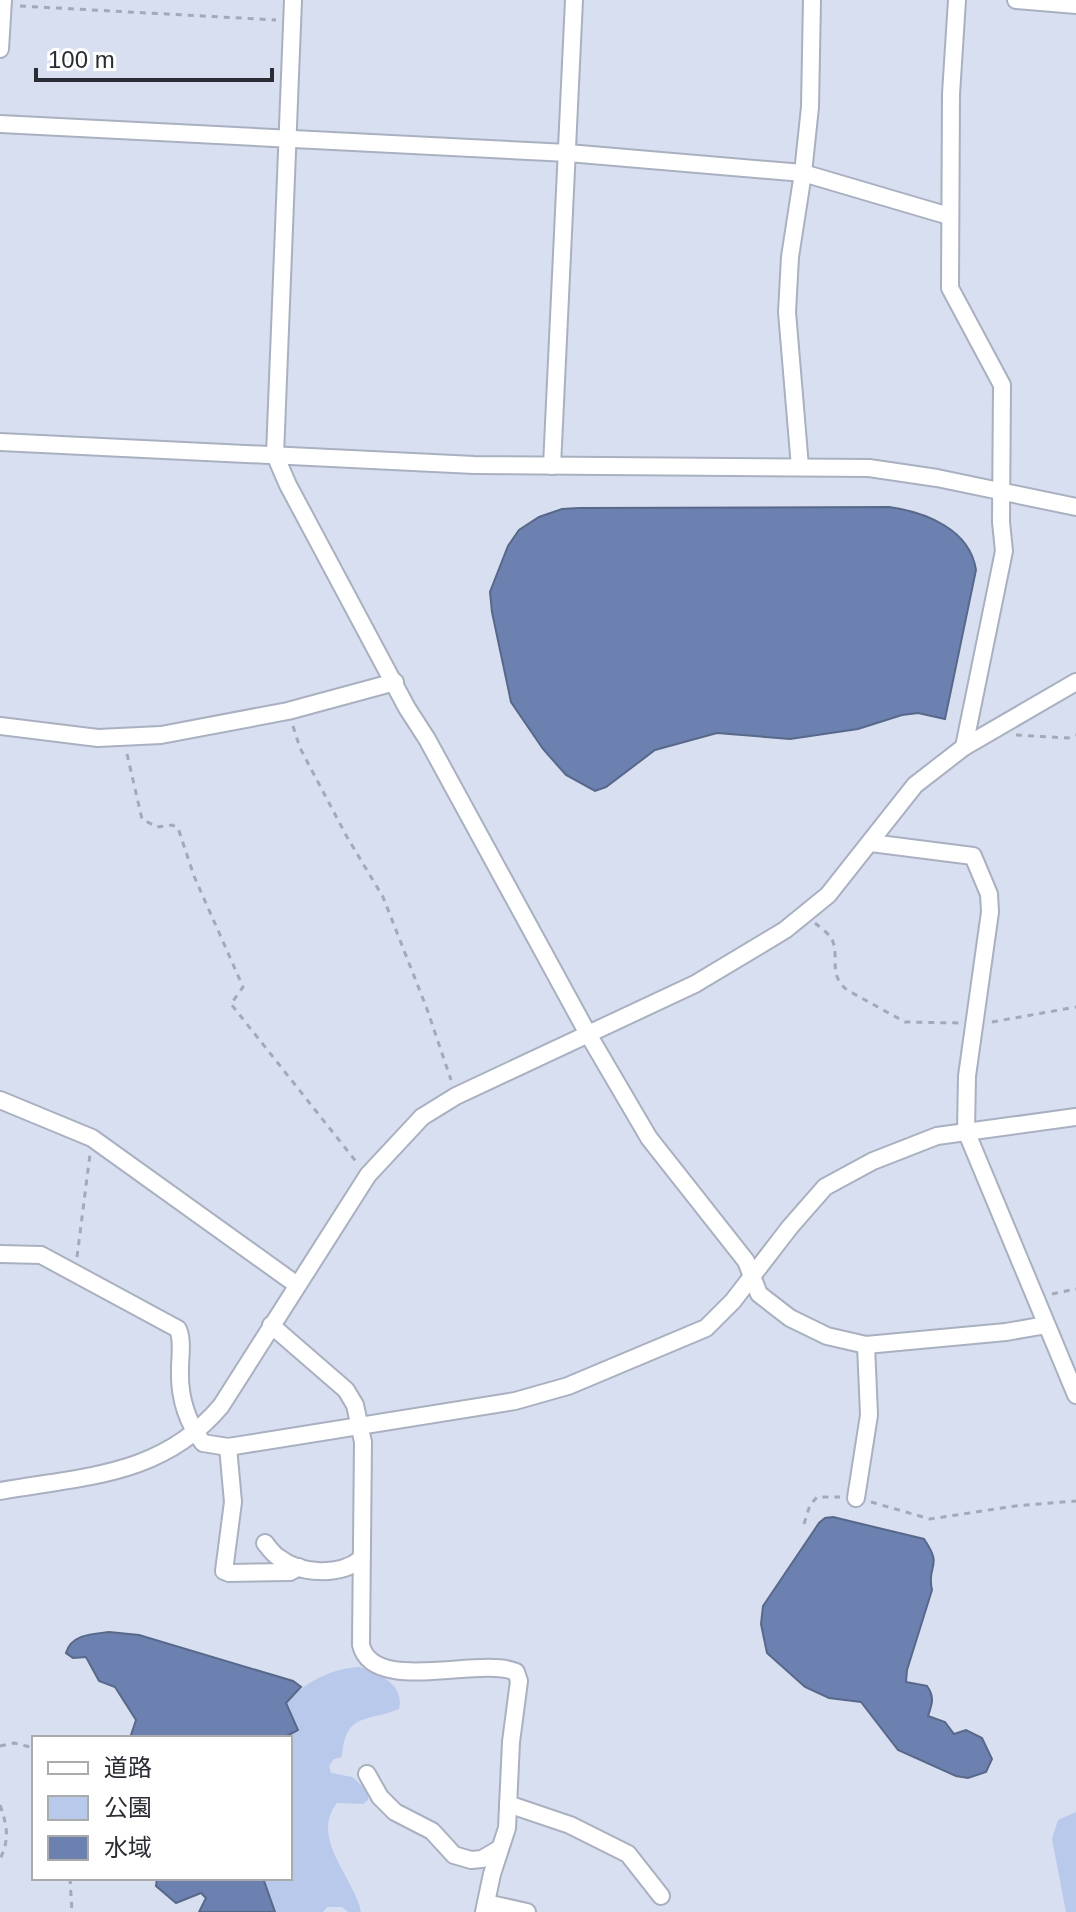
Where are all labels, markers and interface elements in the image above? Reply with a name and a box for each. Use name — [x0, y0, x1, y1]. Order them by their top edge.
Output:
scale bar — [36, 32, 272, 82]
text: 100 m — [48, 46, 115, 73]
legend — [32, 1736, 292, 1880]
text: 道路 — [104, 1754, 152, 1781]
text: 公園 — [104, 1794, 152, 1821]
text: 水域 — [104, 1834, 152, 1861]

